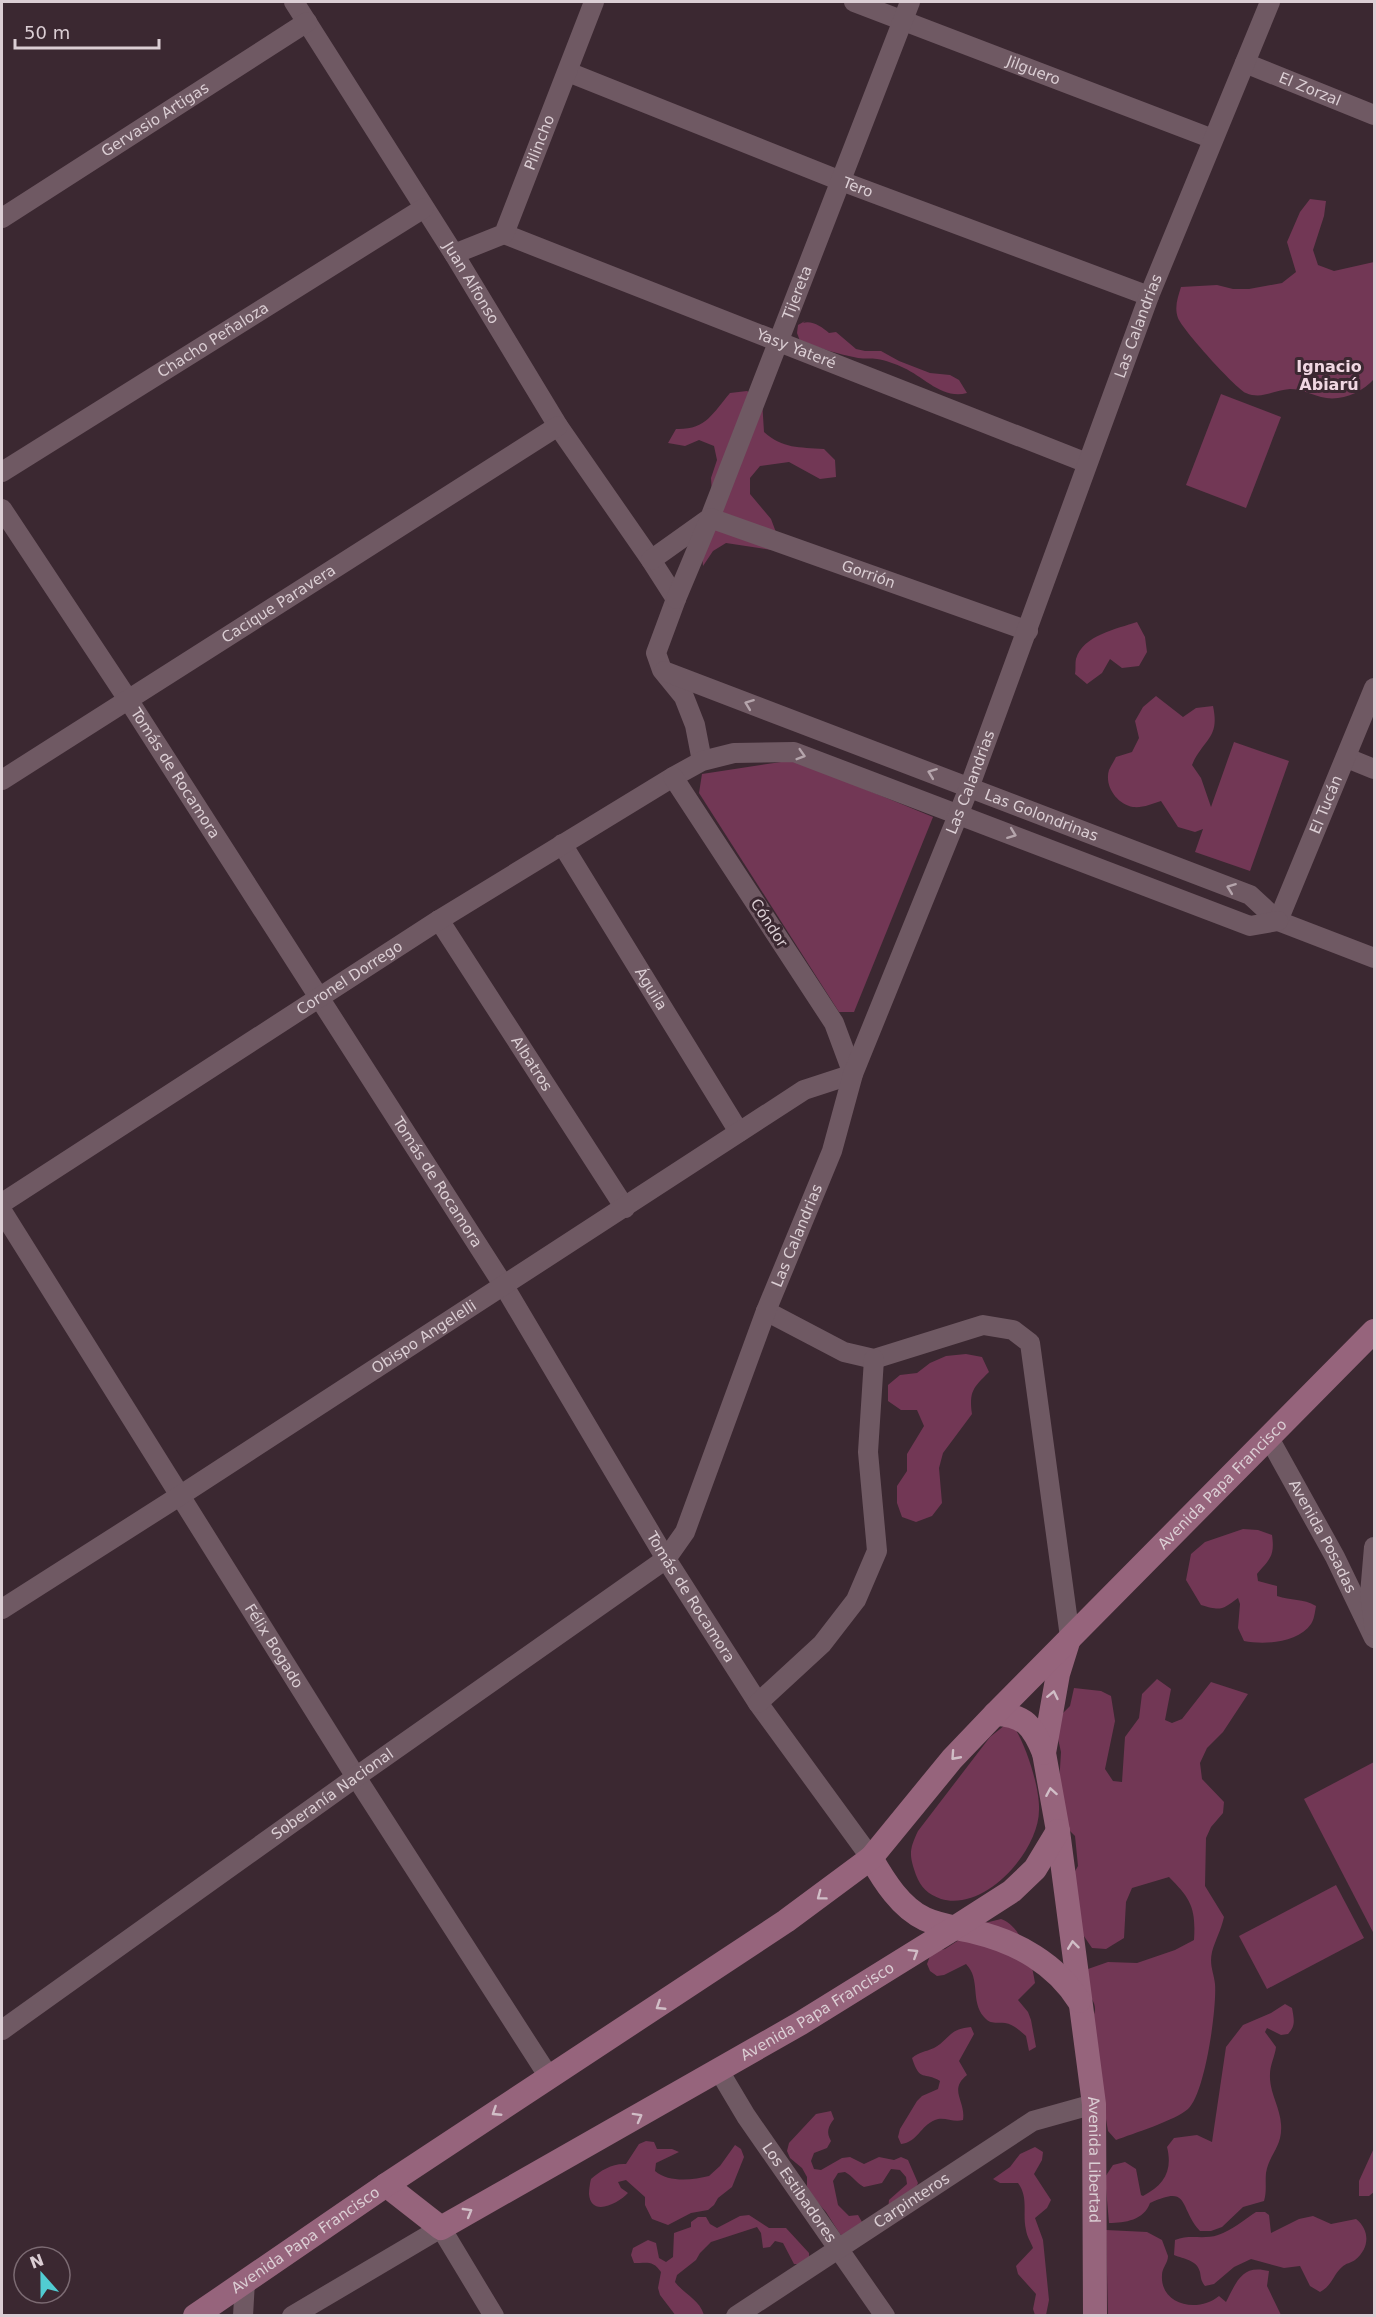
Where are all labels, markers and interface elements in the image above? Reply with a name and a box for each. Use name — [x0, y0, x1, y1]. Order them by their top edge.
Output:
scale bar — [15, 12, 159, 50]
text: 50 m — [24, 22, 70, 43]
street label: Jilguero — [1003, 52, 1063, 89]
street label: El Zorzal — [1276, 69, 1344, 110]
street label: Gervasio Artigas — [98, 78, 212, 161]
street label: Pilincho — [521, 112, 558, 173]
street label: Tero — [839, 173, 876, 201]
street label: Juan Alfonso — [439, 237, 503, 327]
street label: Tijereta — [778, 263, 816, 323]
street label: Las Calandrias — [1111, 271, 1166, 381]
street label: Chacho Peñaloza — [154, 298, 272, 381]
street label: Yasy Yateré — [753, 325, 839, 373]
district label: Ignacio Abiarú — [1296, 357, 1362, 394]
street label: Gorrión — [839, 556, 898, 592]
street label: Cacique Paravera — [218, 561, 339, 647]
one-way arrow — [745, 698, 755, 711]
street label: Tomás de Rocamora — [126, 704, 224, 842]
street label: Las Calandrias — [942, 728, 998, 837]
one-way arrow — [795, 748, 806, 760]
one-way arrow — [927, 768, 938, 780]
street label: El Tucán — [1306, 772, 1346, 837]
street label: Las Golondrinas — [982, 785, 1101, 845]
one-way arrow — [1006, 827, 1017, 840]
one-way arrow — [1226, 883, 1237, 896]
street label: Cóndor — [747, 895, 792, 951]
street label: Coronel Dorrego — [293, 937, 406, 1019]
street label: Águila — [631, 964, 671, 1014]
street label: Albatros — [507, 1033, 556, 1095]
street label: Tomás de Rocamora — [389, 1113, 486, 1251]
street label: Las Calandrias — [768, 1181, 826, 1290]
street label: Obispo Angelelli — [368, 1296, 480, 1378]
street label: Avenida Papa Francisco — [1154, 1415, 1291, 1553]
street label: Avenida Posadas — [1285, 1476, 1360, 1596]
street label: Tomás de Rocamora — [642, 1528, 739, 1666]
street label: Félix Bogado — [241, 1600, 307, 1691]
one-way arrow — [1046, 1690, 1059, 1700]
street label: Soberanía Nacional — [268, 1745, 397, 1844]
one-way arrow — [951, 1750, 962, 1760]
one-way arrow — [1045, 1787, 1058, 1797]
one-way arrow — [816, 1889, 827, 1900]
one-way arrow — [1067, 1941, 1079, 1950]
one-way arrow — [908, 1949, 918, 1961]
street label: Avenida Papa Francisco — [737, 1959, 897, 2064]
one-way arrow — [655, 1999, 666, 2010]
street label: Avenida Libertad — [1084, 2095, 1104, 2223]
one-way arrow — [492, 2105, 503, 2116]
one-way arrow — [632, 2113, 642, 2124]
street label: Los Estibadores — [758, 2139, 840, 2246]
street label: Carpinteros — [870, 2169, 953, 2232]
street label: Avenida Papa Francisco — [228, 2183, 383, 2297]
one-way arrow — [461, 2208, 472, 2220]
north arrow — [12, 2245, 72, 2305]
text: N — [27, 2250, 46, 2273]

